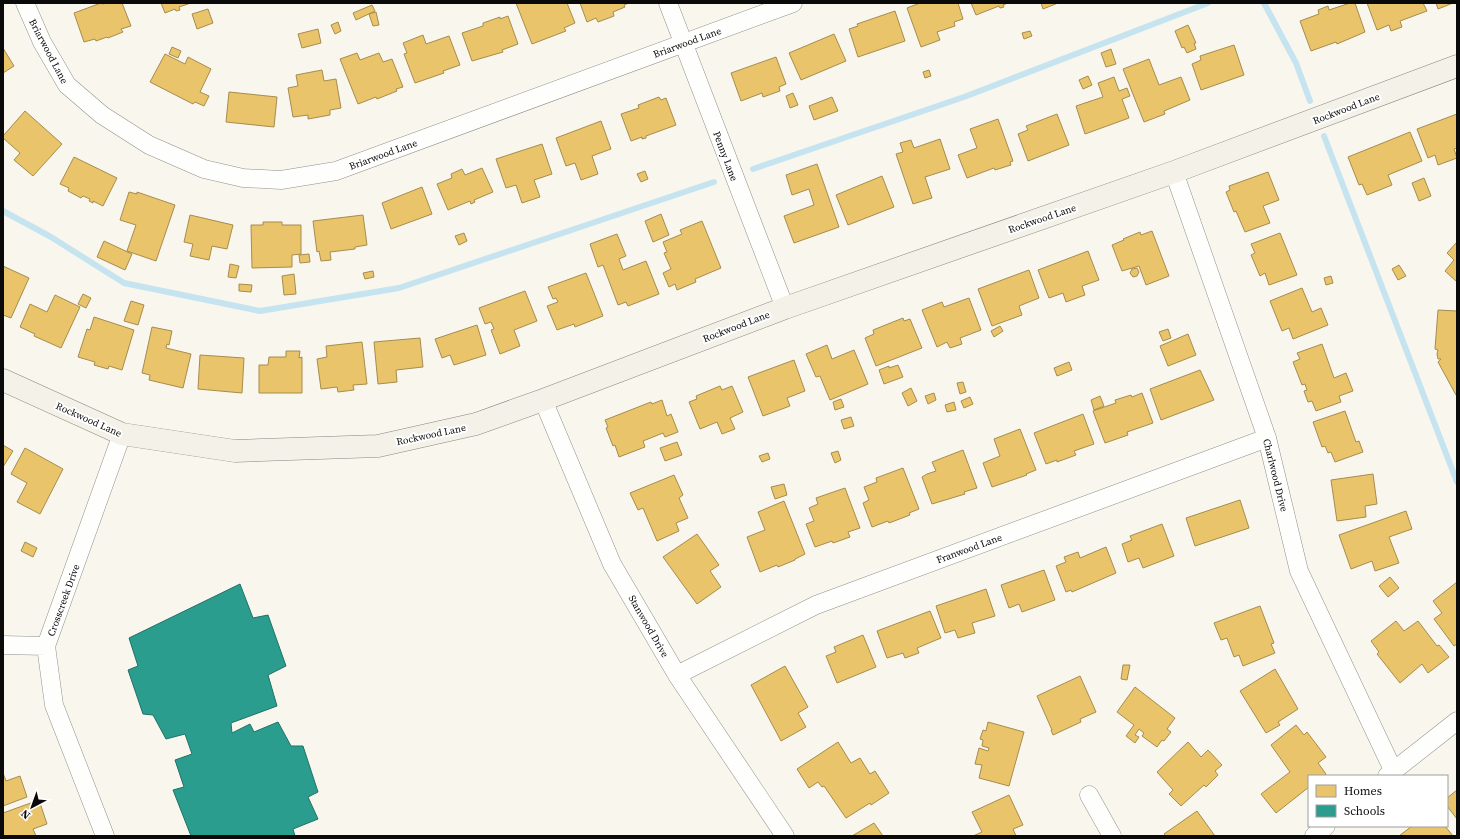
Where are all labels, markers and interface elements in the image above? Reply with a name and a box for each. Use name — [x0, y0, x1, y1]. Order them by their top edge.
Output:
street label: Briarwood Lane — [26, 17, 71, 86]
street label: Briarwood Lane — [651, 24, 723, 61]
street label: Rockwood Lane — [1311, 90, 1382, 127]
street label: Penny Lane — [710, 129, 741, 183]
street label: Briarwood Lane — [347, 136, 419, 173]
street label: Rockwood Lane — [1007, 201, 1078, 236]
street label: Rockwood Lane — [701, 308, 772, 345]
street label: Rockwood Lane — [54, 399, 124, 440]
street label: Rockwood Lane — [395, 421, 467, 448]
street label: Charlwood Drive — [1260, 437, 1291, 513]
street label: Franwood Lane — [934, 531, 1004, 566]
street label: Crosscreek Drive — [44, 562, 83, 638]
street label: Stanwood Drive — [626, 593, 672, 660]
legend — [1308, 775, 1448, 827]
text: Homes — [1344, 783, 1382, 799]
north arrow — [12, 787, 52, 827]
text: Schools — [1344, 803, 1385, 819]
text: N — [18, 806, 34, 822]

